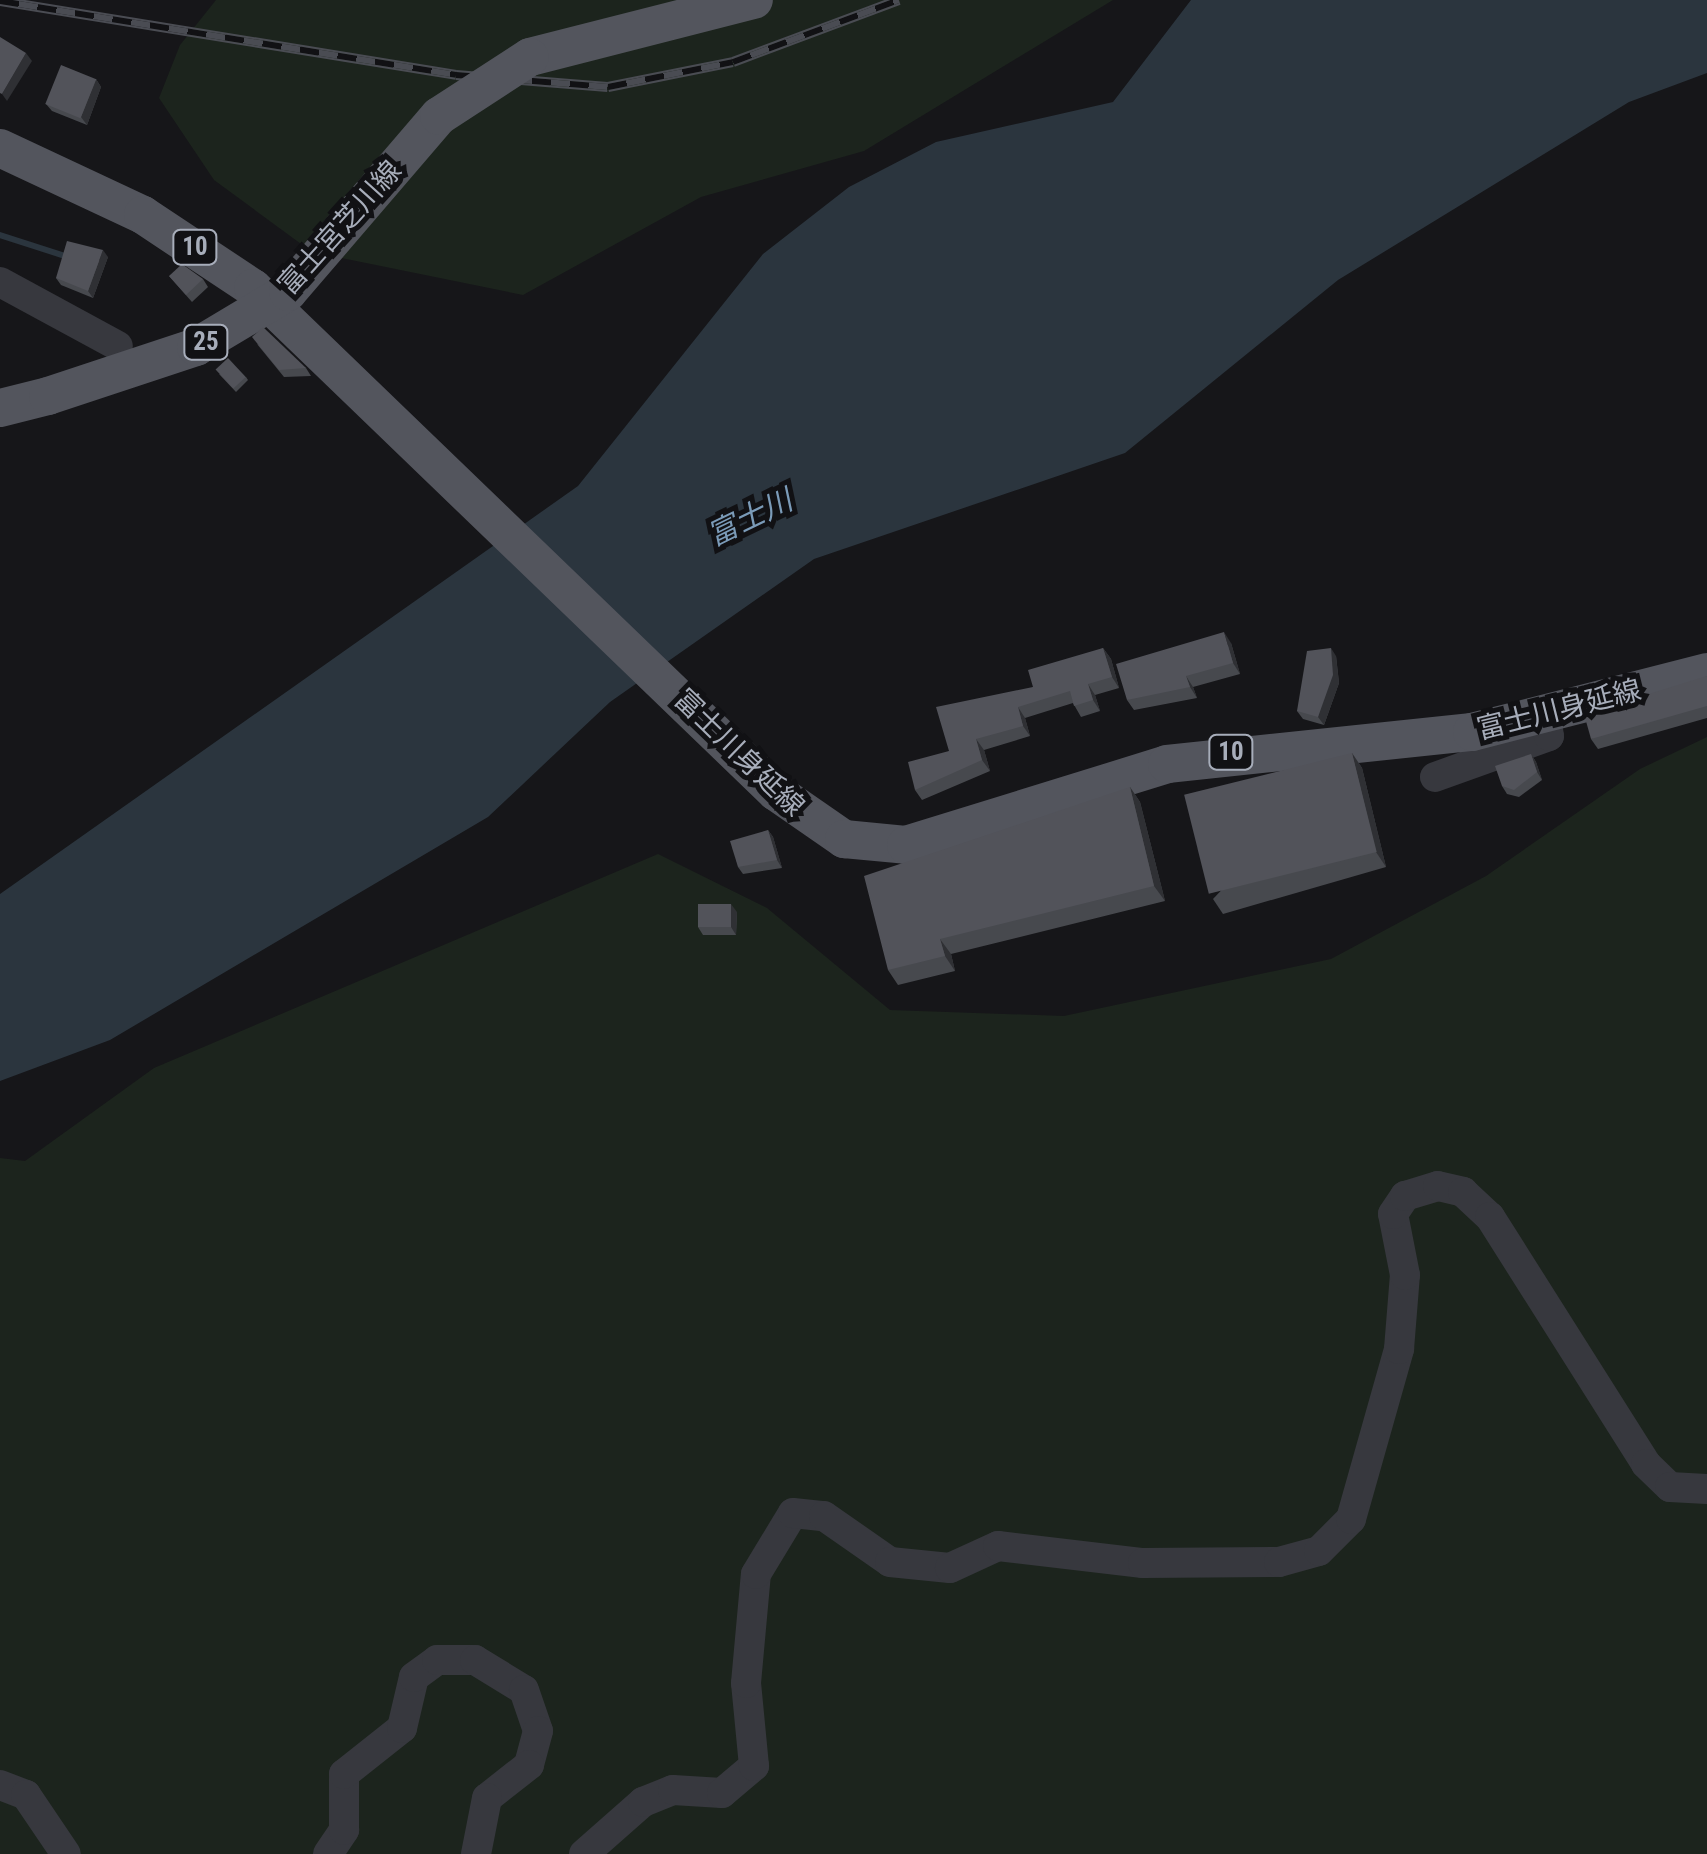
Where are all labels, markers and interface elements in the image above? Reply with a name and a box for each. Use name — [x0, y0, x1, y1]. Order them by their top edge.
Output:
street label: 富士宮芝川線 — [271, 154, 409, 302]
road number: 10 — [170, 227, 220, 267]
road number: 25 — [181, 322, 231, 362]
water label: 富士川 — [702, 482, 798, 554]
street label: 富士川身延線 — [1473, 673, 1645, 747]
street label: 富士川身延線 — [667, 683, 811, 823]
road number: 10 — [1206, 732, 1256, 772]

